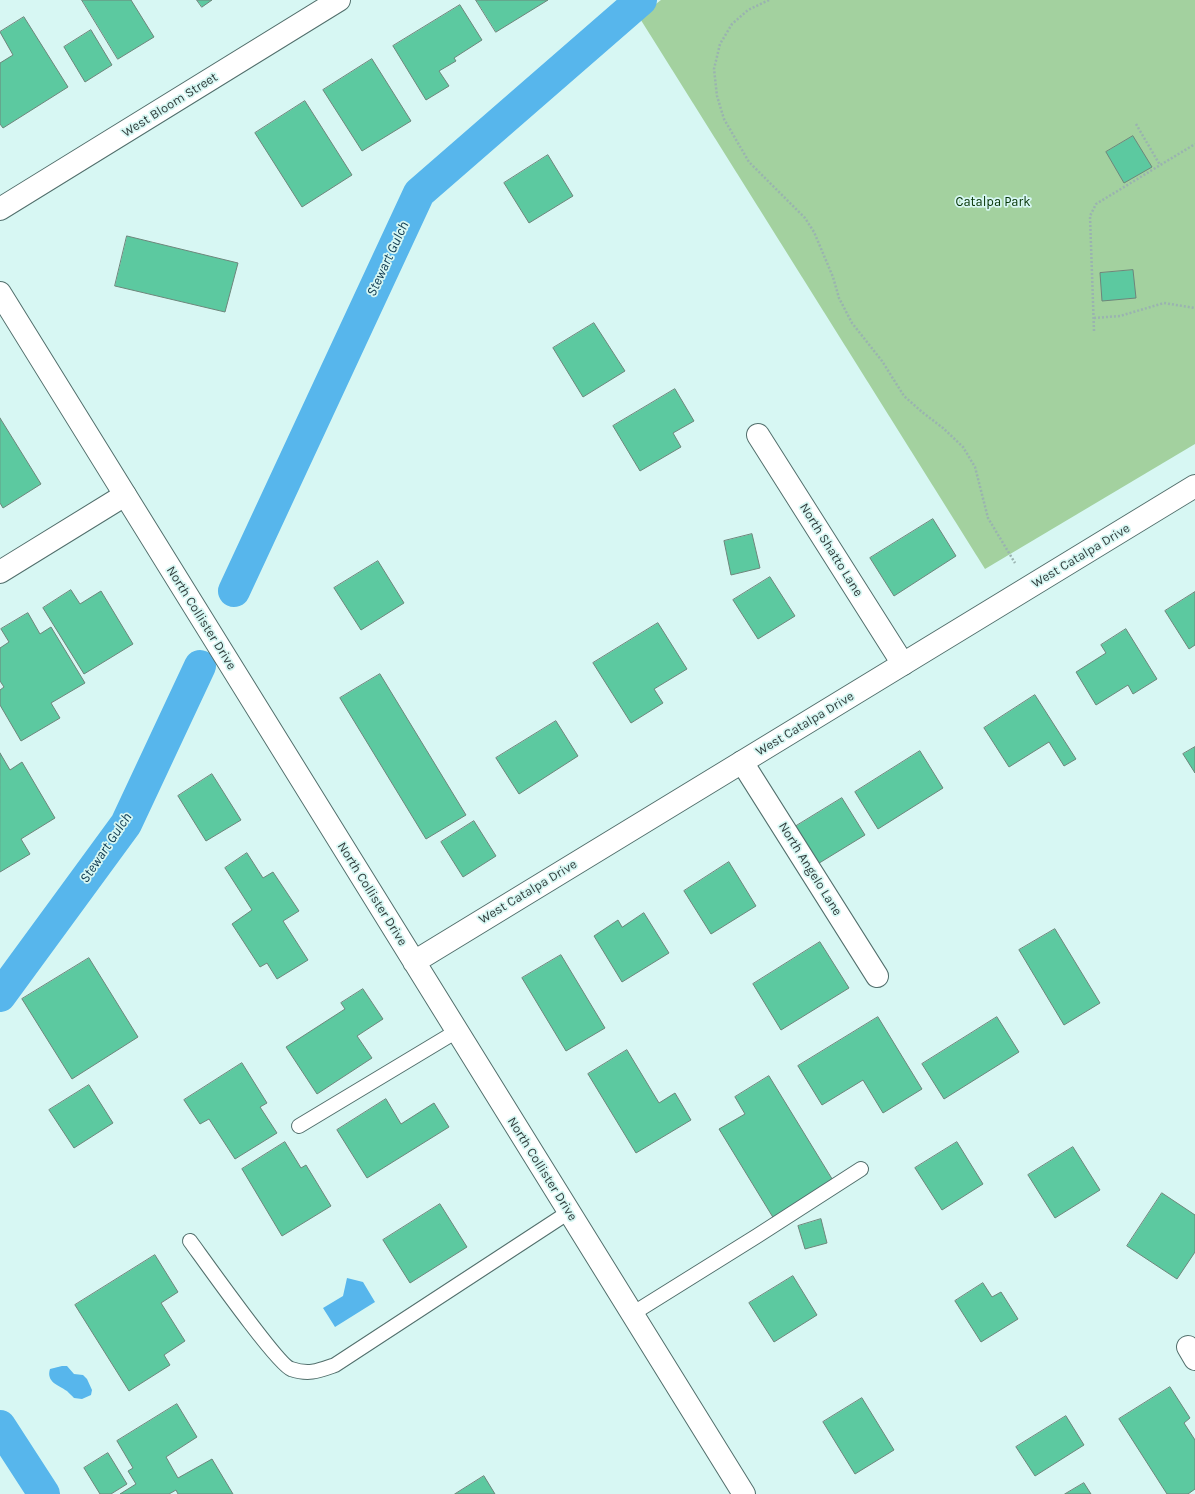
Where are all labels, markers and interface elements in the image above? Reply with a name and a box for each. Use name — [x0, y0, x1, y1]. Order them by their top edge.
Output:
street label: West Bloom Street — [119, 69, 221, 141]
park label: Catalpa Park — [955, 194, 1031, 210]
water label: Stewart Gulch — [363, 219, 413, 299]
street label: North Shatto Lane — [796, 500, 866, 600]
street label: West Catalpa Drive — [1029, 521, 1133, 591]
street label: North Collister Drive — [163, 563, 239, 673]
street label: West Catalpa Drive — [753, 689, 857, 759]
water label: Stewart Gulch — [76, 810, 136, 886]
street label: North Angelo Lane — [775, 819, 845, 919]
street label: North Collister Drive — [334, 839, 410, 949]
street label: West Catalpa Drive — [476, 857, 580, 927]
street label: North Collister Drive — [504, 1114, 580, 1224]

